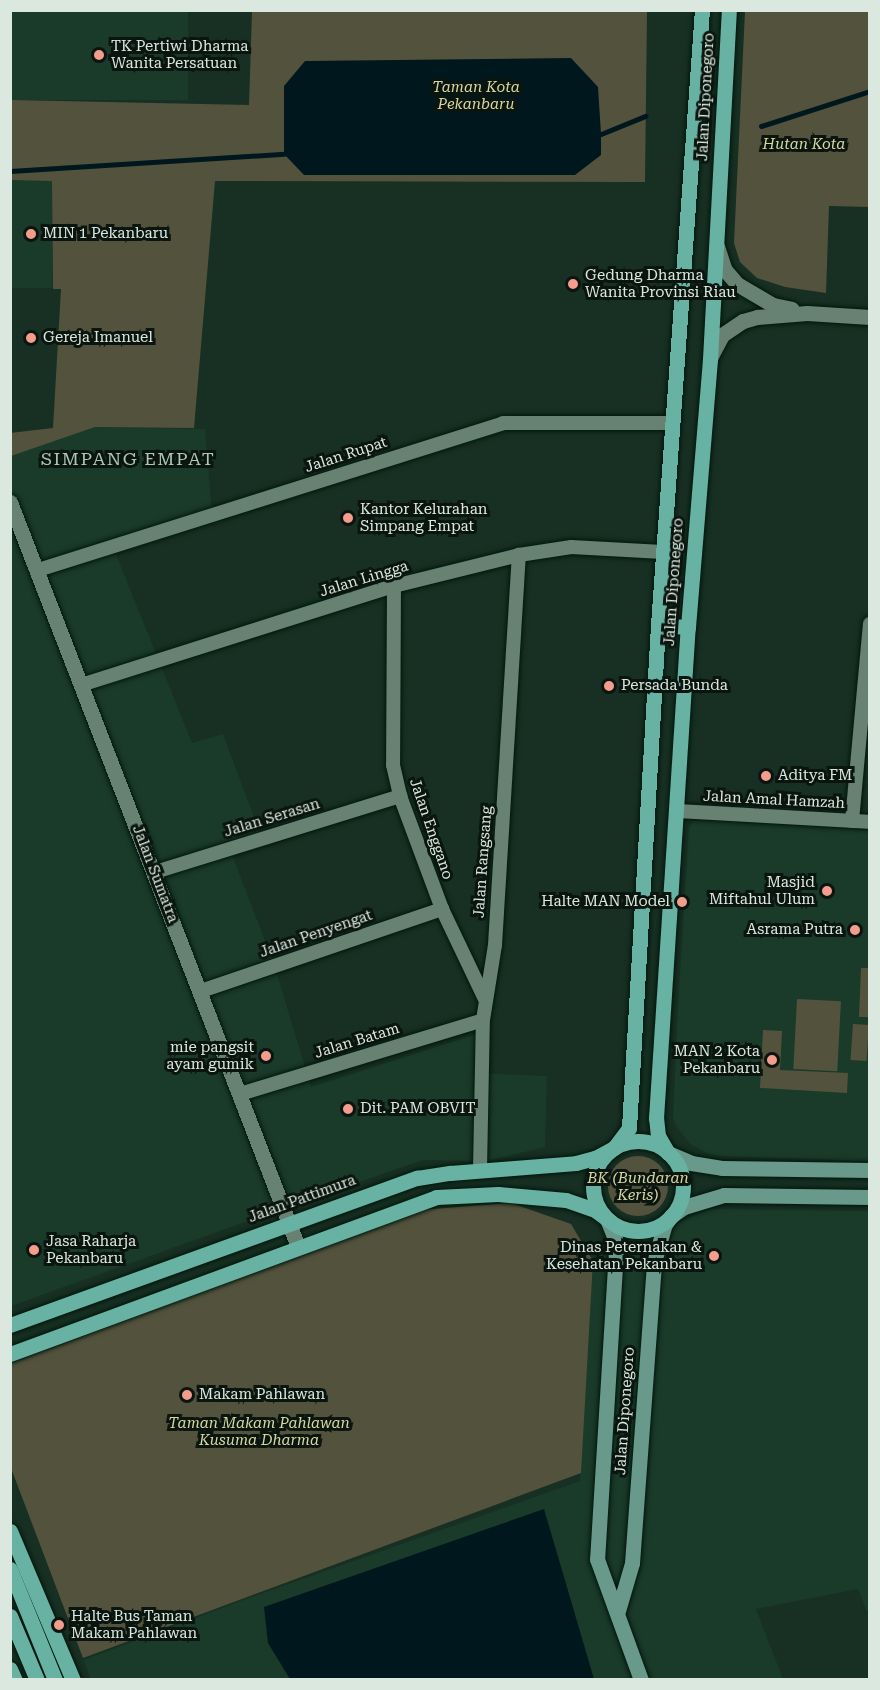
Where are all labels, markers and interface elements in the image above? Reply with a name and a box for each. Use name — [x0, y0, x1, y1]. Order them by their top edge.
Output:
street label: Jalan Diponegoro — [694, 32, 718, 162]
place label: TK Pertiwi Dharma Wanita Persatuan — [111, 37, 248, 72]
marker: TK Pertiwi Dharma Wanita Persatuan — [92, 48, 106, 62]
park label: Taman Kota Pekanbaru — [432, 78, 520, 113]
park label: Hutan Kota — [763, 136, 845, 154]
place label: MIN 1 Pekanbaru — [43, 225, 168, 243]
marker: MIN 1 Pekanbaru — [24, 227, 38, 241]
place label: Gedung Dharma Wanita Provinsi Riau — [585, 266, 736, 301]
marker: Gedung Dharma Wanita Provinsi Riau — [566, 277, 580, 291]
place label: Gereja Imanuel — [43, 329, 153, 347]
marker: Gereja Imanuel — [24, 331, 38, 345]
street label: Jalan Rupat — [303, 433, 389, 477]
district label: SIMPANG EMPAT — [41, 448, 215, 470]
place label: Kantor Kelurahan Simpang Empat — [360, 500, 487, 535]
marker: Kantor Kelurahan Simpang Empat — [341, 511, 355, 525]
street label: Jalan Diponegoro — [661, 517, 687, 647]
street label: Jalan Lingga — [318, 557, 410, 601]
place label: Persada Bunda — [621, 677, 728, 695]
marker: Persada Bunda — [602, 679, 616, 693]
place label: Aditya FM — [778, 767, 852, 785]
marker: Aditya FM — [759, 769, 773, 783]
street label: Jalan Enggano — [405, 776, 457, 882]
street label: Jalan Amal Hamzah — [703, 787, 845, 813]
street label: Jalan Serasan — [222, 795, 322, 841]
street label: Jalan Rangsang — [470, 805, 496, 919]
street label: Jalan Sumatra — [128, 823, 182, 925]
place label: Masjid Miftahul Ulum — [709, 873, 815, 908]
marker: Masjid Miftahul Ulum — [820, 884, 834, 898]
place label: Halte MAN Model — [541, 893, 670, 911]
marker: Halte MAN Model — [675, 895, 689, 909]
street label: Jalan Penyengat — [257, 906, 375, 962]
place label: Asrama Putra — [747, 921, 843, 939]
marker: Asrama Putra — [848, 923, 862, 937]
street label: Jalan Batam — [312, 1020, 402, 1062]
place label: mie pangsit ayam gumik — [166, 1038, 254, 1073]
place label: MAN 2 Kota Pekanbaru — [674, 1042, 760, 1077]
marker: mie pangsit ayam gumik — [259, 1049, 273, 1063]
marker: MAN 2 Kota Pekanbaru — [765, 1053, 779, 1067]
place label: Dit. PAM OBVIT — [360, 1100, 475, 1118]
marker: Dit. PAM OBVIT — [341, 1102, 355, 1116]
park label: BK (Bundaran Keris) — [587, 1169, 689, 1204]
street label: Jalan Pattimura — [246, 1171, 358, 1227]
place label: Jasa Raharja Pekanbaru — [46, 1232, 136, 1267]
place label: Dinas Peternakan & Kesehatan Pekanbaru — [546, 1238, 702, 1273]
marker: Jasa Raharja Pekanbaru — [27, 1243, 41, 1257]
marker: Dinas Peternakan & Kesehatan Pekanbaru — [707, 1249, 721, 1263]
street label: Jalan Diponegoro — [612, 1346, 638, 1476]
place label: Makam Pahlawan — [199, 1386, 325, 1404]
marker: Makam Pahlawan — [180, 1388, 194, 1402]
park label: Taman Makam Pahlawan Kusuma Dharma — [168, 1414, 350, 1449]
place label: Halte Bus Taman Makam Pahlawan — [71, 1607, 197, 1642]
marker: Halte Bus Taman Makam Pahlawan — [52, 1618, 66, 1632]

